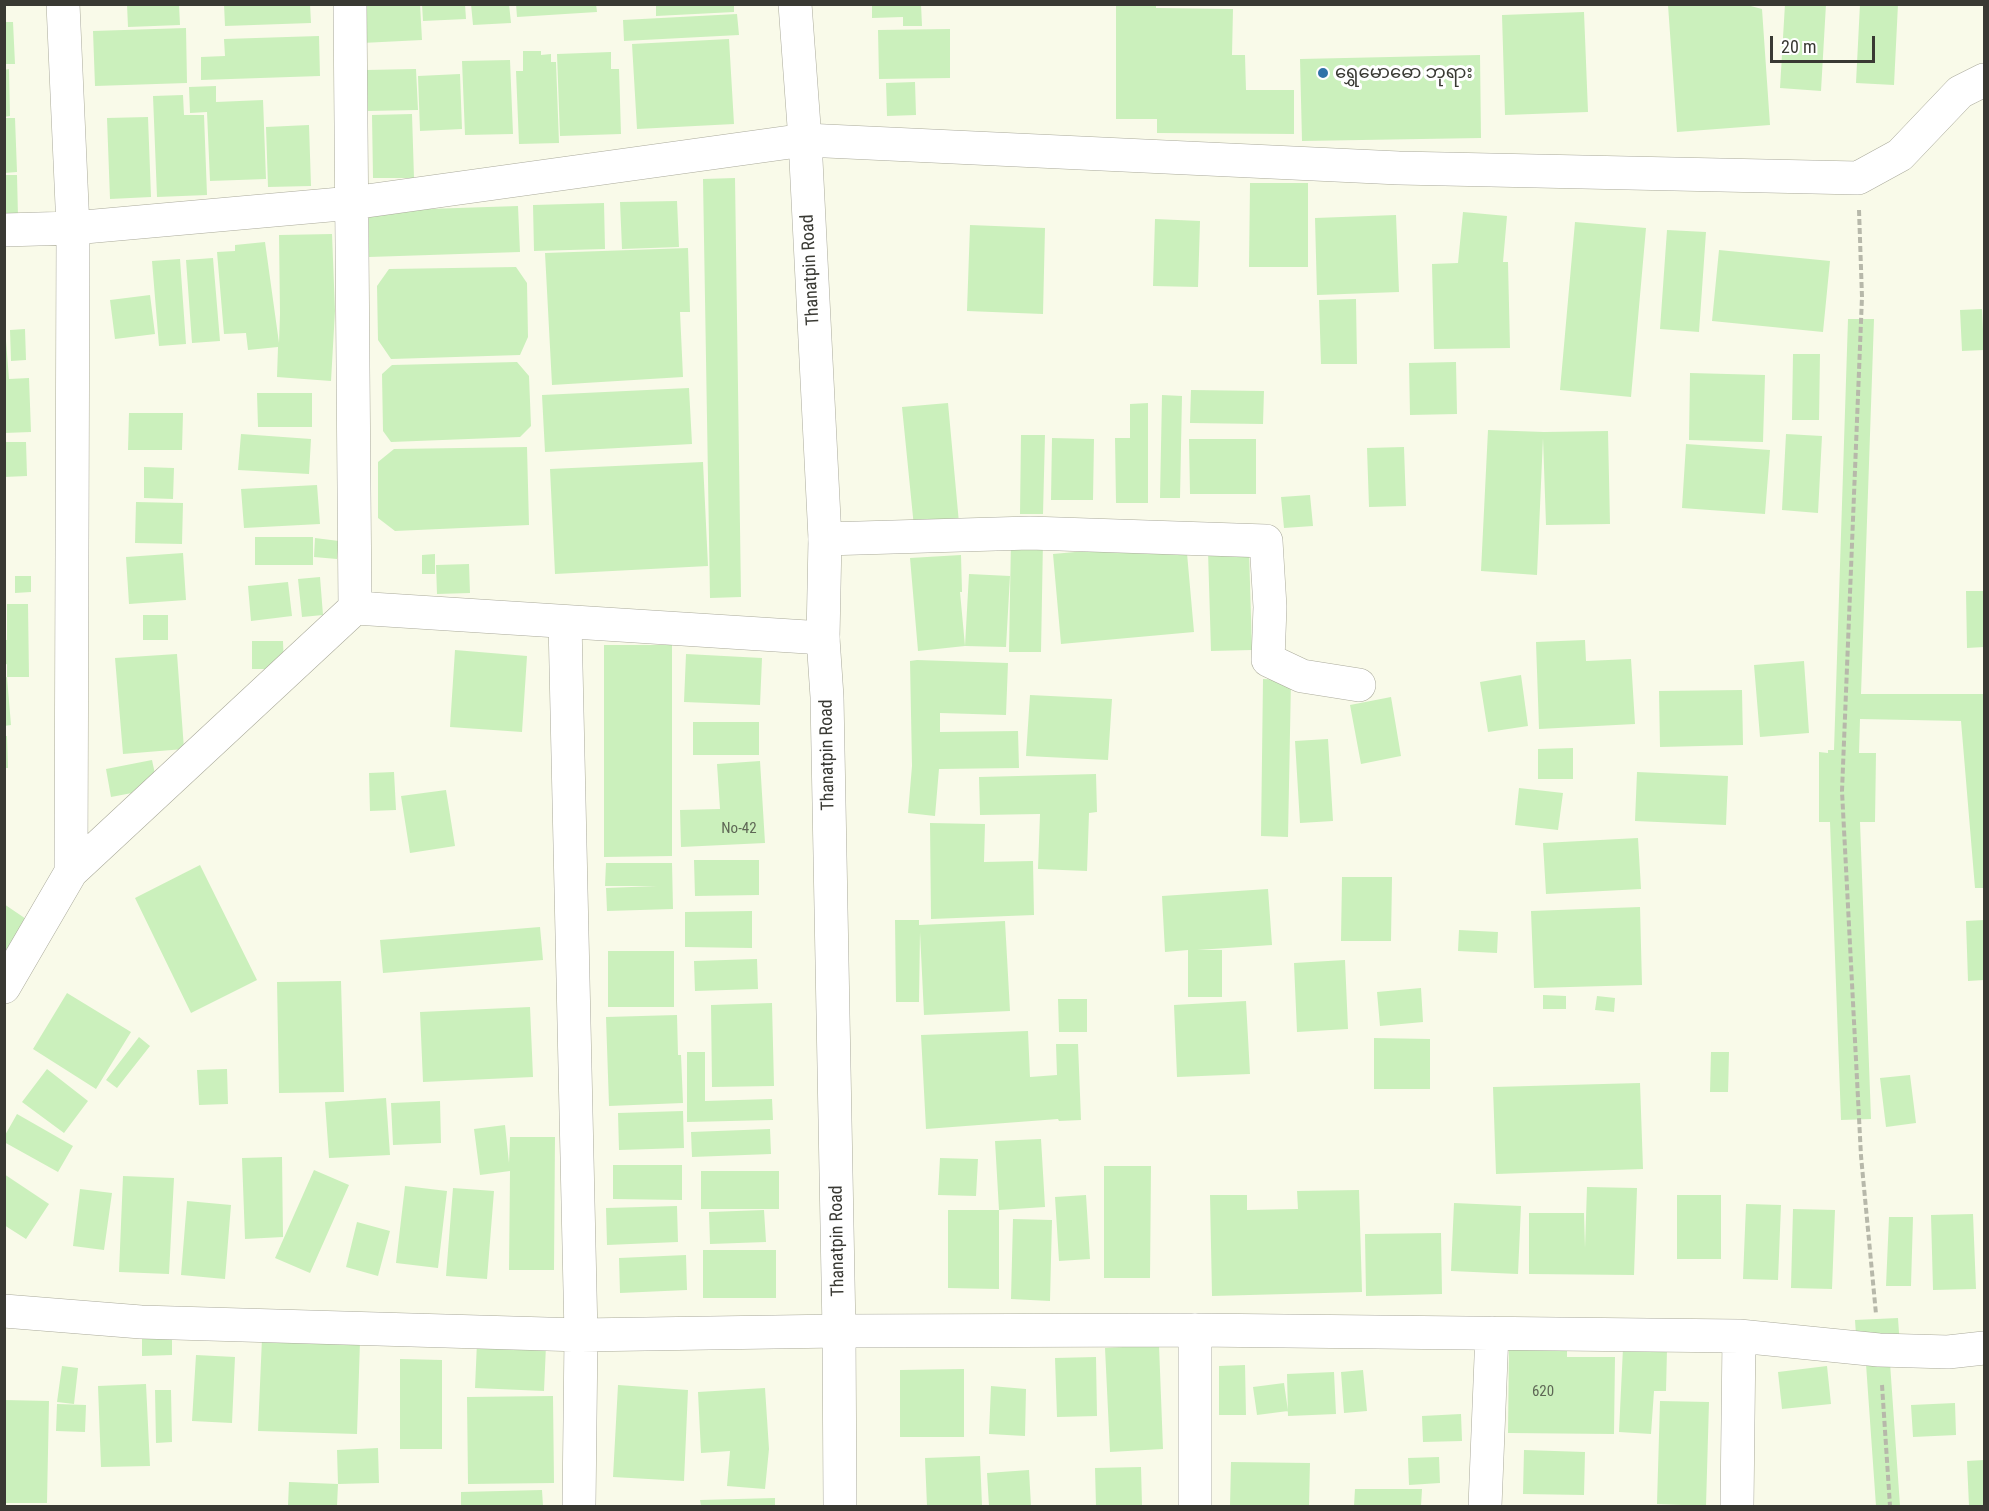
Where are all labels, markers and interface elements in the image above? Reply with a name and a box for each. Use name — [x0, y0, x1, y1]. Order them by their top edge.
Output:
scale bar — [1773, 24, 1878, 62]
text: 20 m — [1781, 36, 1816, 57]
place label: ရွှေမောဓော ဘုရား — [1335, 62, 1473, 84]
marker: ရွှေမောဓော ဘုရား — [1316, 66, 1330, 80]
street label: Thanatpin Road — [797, 214, 825, 326]
street label: Thanatpin Road — [816, 699, 840, 811]
house number: No-42 — [721, 820, 757, 838]
street label: Thanatpin Road — [826, 1185, 850, 1297]
house number: 620 — [1532, 1383, 1554, 1401]

